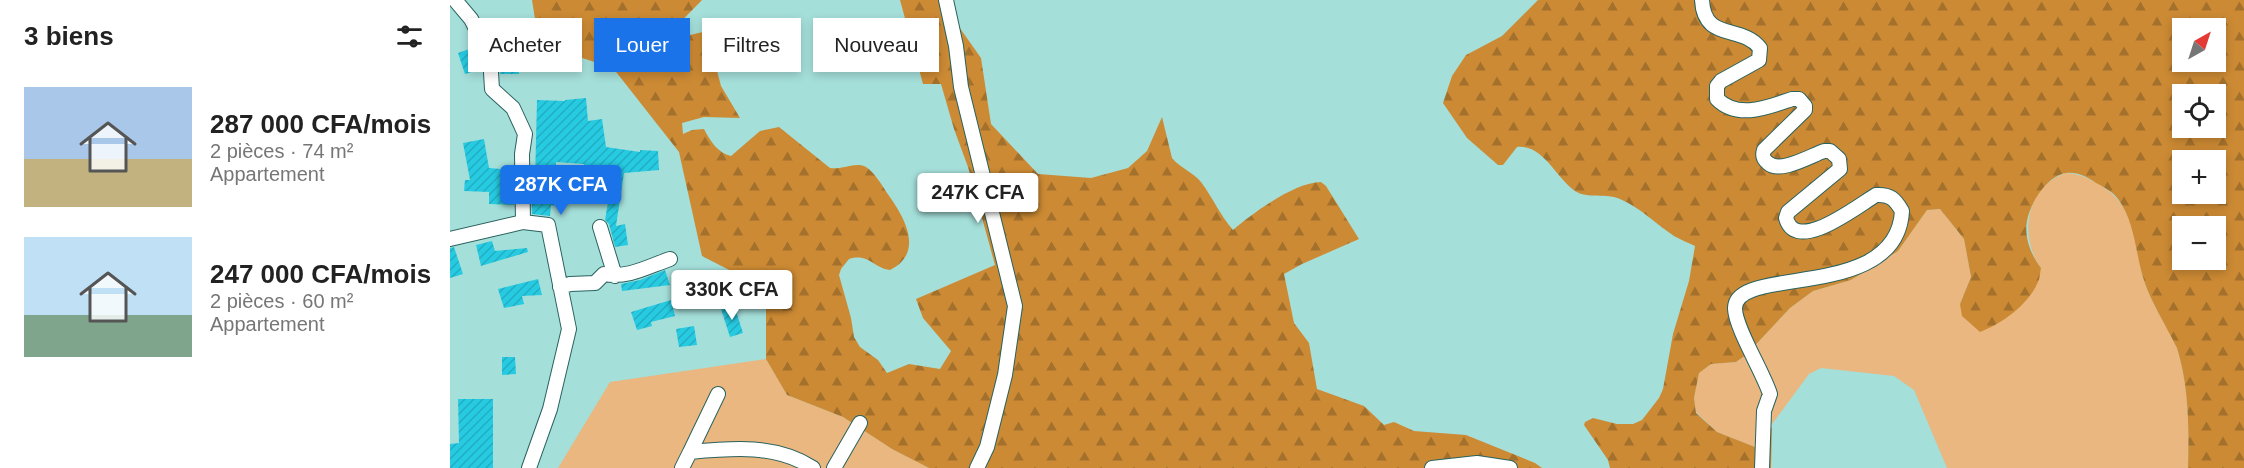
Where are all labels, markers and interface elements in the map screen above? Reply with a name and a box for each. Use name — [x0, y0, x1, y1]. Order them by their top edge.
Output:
chip: Acheter — [468, 18, 582, 72]
chip: Louer — [594, 18, 690, 72]
chip: Filtres — [702, 18, 801, 72]
chip: Nouveau — [813, 18, 939, 72]
north arrow — [2172, 18, 2226, 72]
map controls — [2172, 18, 2226, 270]
icon: filters — [393, 20, 426, 53]
text: 3 biens — [24, 21, 114, 51]
button: locate — [2172, 84, 2226, 138]
text: 287 000 CFA/mois — [210, 109, 431, 139]
icon: home — [72, 111, 144, 183]
text: 2 pièces · 74 m² — [210, 140, 353, 162]
button: + — [2172, 150, 2226, 204]
text: Appartement — [210, 163, 325, 185]
pin: 287K CFA — [499, 165, 623, 216]
text: 287K CFA — [514, 173, 608, 195]
pin: 247K CFA — [916, 173, 1040, 224]
text: 247K CFA — [931, 181, 1025, 203]
button: − — [2172, 216, 2226, 270]
text: 247 000 CFA/mois — [210, 259, 431, 289]
icon: home — [72, 261, 144, 333]
pin: 330K CFA — [670, 270, 794, 321]
text: 330K CFA — [685, 278, 779, 300]
text: 2 pièces · 60 m² — [210, 290, 353, 312]
text: Appartement — [210, 313, 325, 335]

